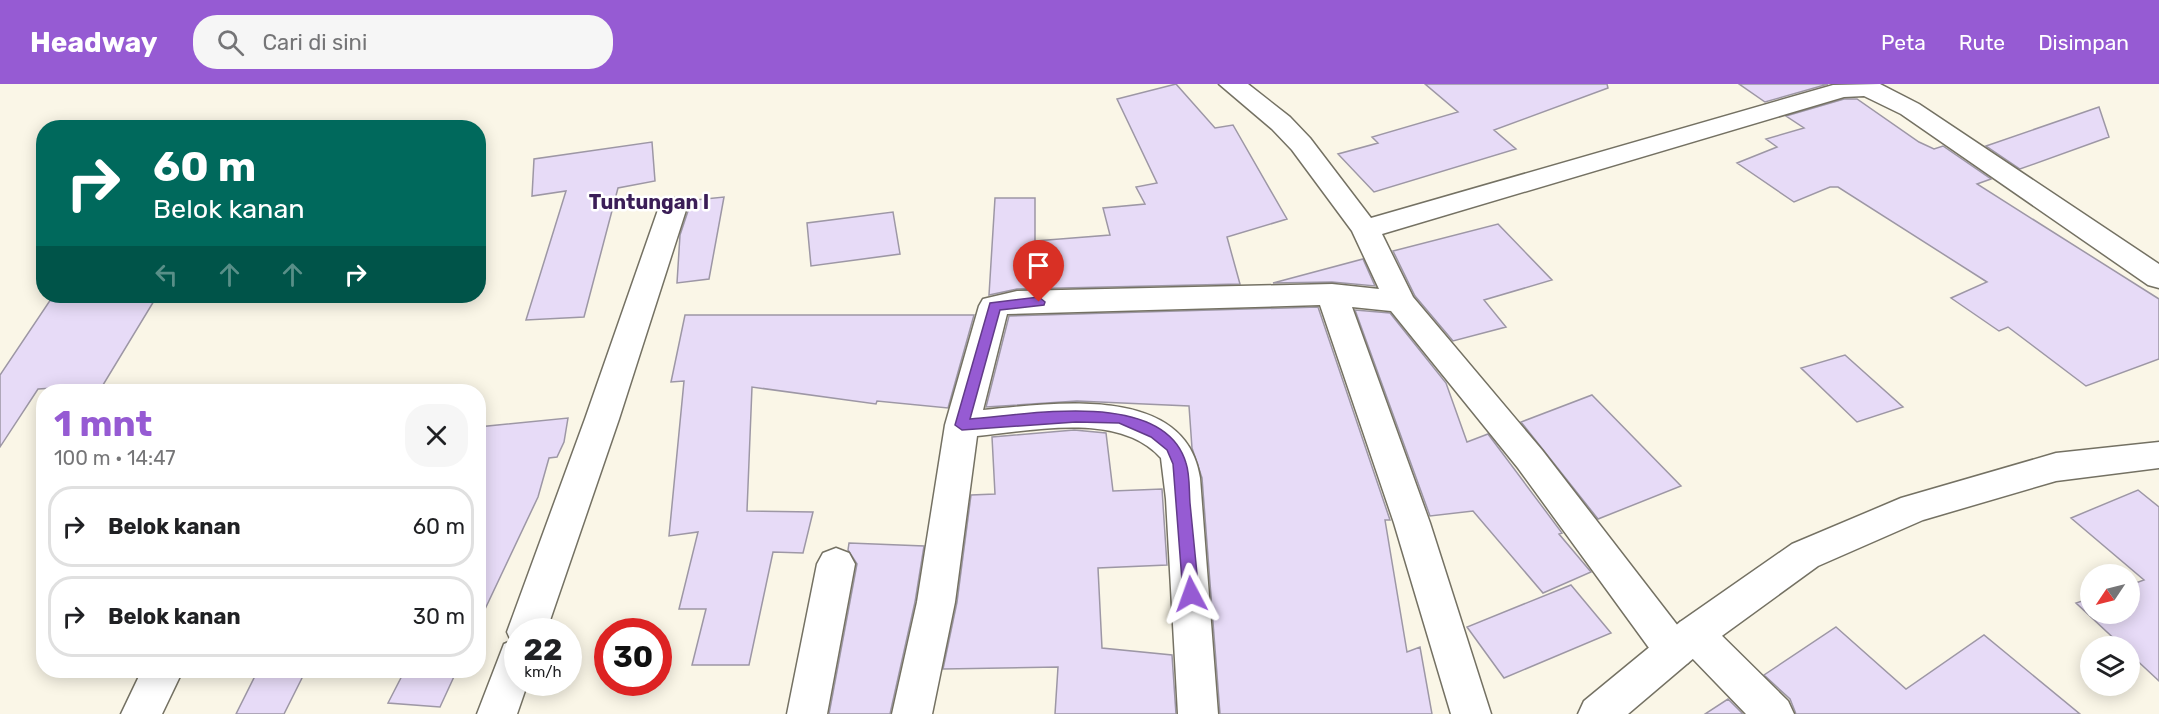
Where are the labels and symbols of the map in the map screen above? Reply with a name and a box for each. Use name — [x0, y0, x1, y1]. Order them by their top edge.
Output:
district label: Tuntungan I — [589, 190, 709, 214]
pin — [1013, 240, 1064, 302]
position arrow — [1159, 562, 1223, 626]
north arrow — [2080, 564, 2140, 624]
speed limit sign: 30 — [594, 618, 672, 696]

